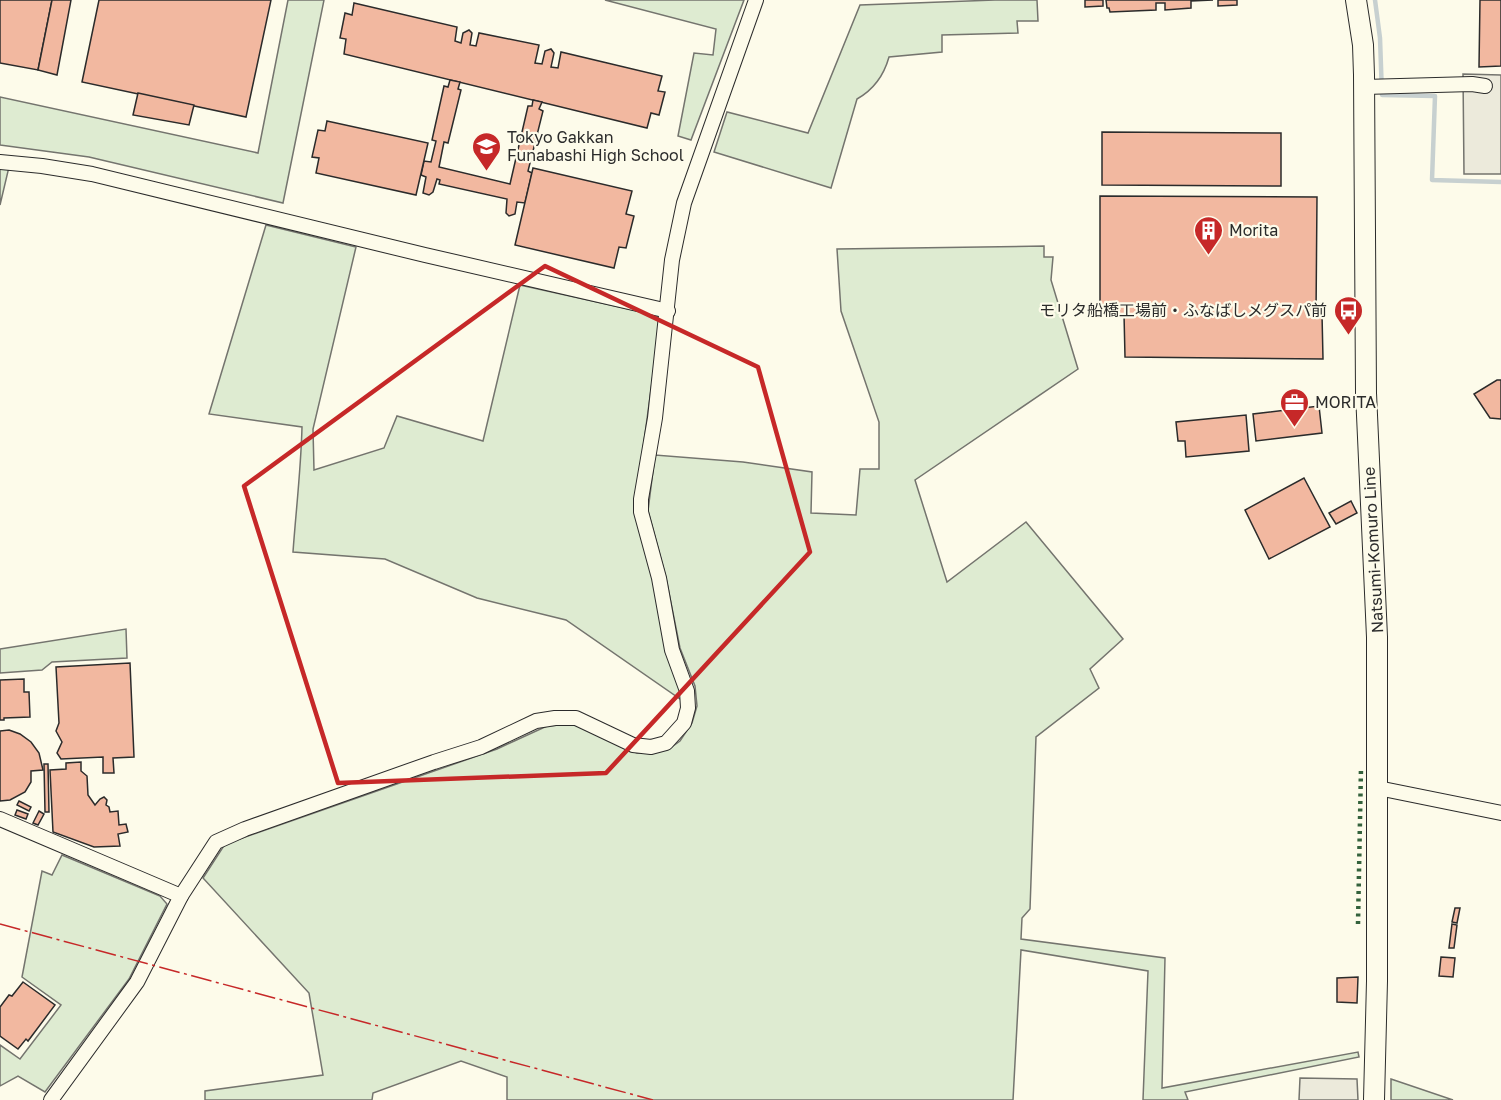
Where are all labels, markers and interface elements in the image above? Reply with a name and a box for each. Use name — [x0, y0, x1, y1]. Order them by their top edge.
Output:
place label: Tokyo Gakkan Funabashi High School — [507, 127, 684, 165]
school or university icon: Tokyo Gakkan Funabashi High School — [470, 130, 502, 172]
building icon: Morita — [1192, 214, 1224, 256]
place label: Morita — [1229, 220, 1278, 240]
bus stop icon: モリタ船橋工場前・ふなばしメグスパ前 — [1332, 294, 1364, 336]
place label: モリタ船橋工場前・ふなばしメグスパ前 — [1039, 300, 1327, 320]
office icon: MORITA — [1278, 386, 1310, 428]
place label: MORITA — [1315, 392, 1376, 412]
street label: Natsumi-Komuro Line — [1359, 466, 1387, 634]

